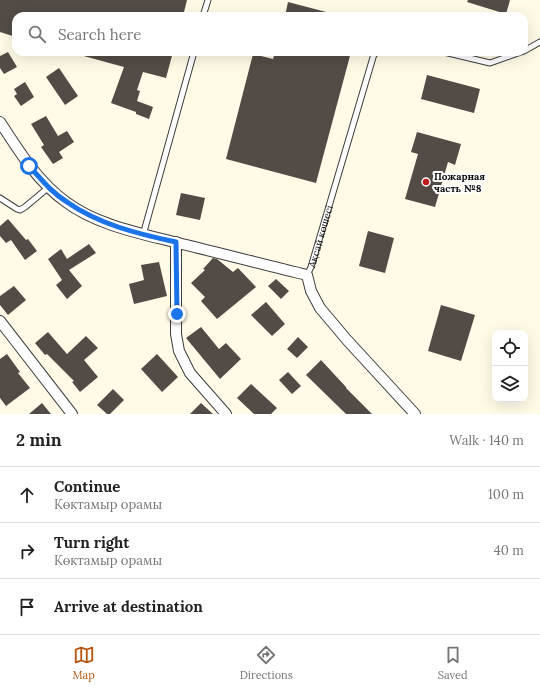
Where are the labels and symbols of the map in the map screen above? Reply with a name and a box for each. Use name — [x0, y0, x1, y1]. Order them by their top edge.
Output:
route start — [20, 157, 38, 175]
place label: Пожарная часть №8 — [434, 170, 485, 195]
marker: Пожарная часть №8 — [421, 177, 431, 187]
street label: Ақсай көшесі — [305, 203, 336, 270]
route end — [168, 305, 186, 323]

